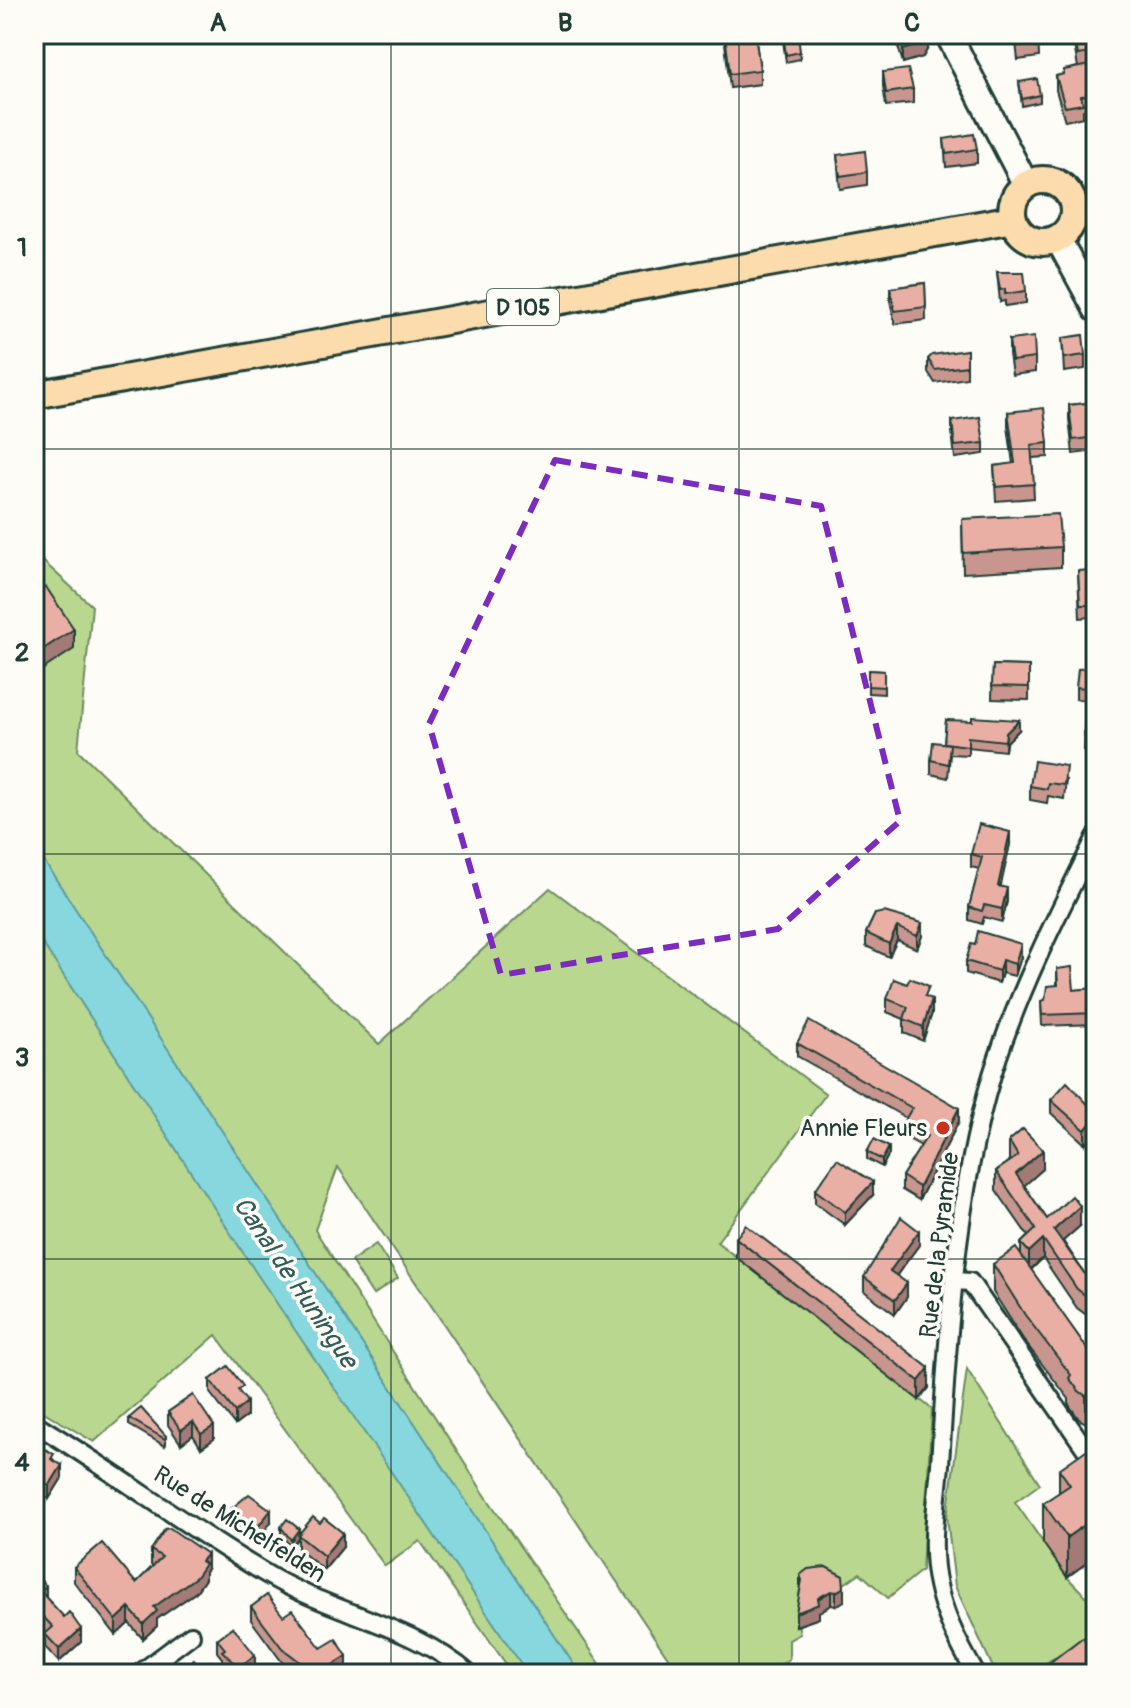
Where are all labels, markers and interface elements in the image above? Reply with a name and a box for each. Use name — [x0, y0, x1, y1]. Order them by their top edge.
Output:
text: A — [210, 7, 227, 39]
text: B — [558, 7, 572, 39]
text: C — [904, 7, 920, 39]
text: 1 — [17, 232, 27, 264]
road number: D 105 — [487, 289, 559, 325]
text: 2 — [15, 637, 29, 669]
text: 3 — [15, 1042, 29, 1074]
place label: Annie Fleurs — [800, 1114, 927, 1143]
marker: Annie Fleurs — [934, 1119, 952, 1137]
street label: Rue de la Pyramide — [914, 1150, 965, 1340]
water label: Canal de Huningue — [226, 1191, 366, 1376]
text: 4 — [14, 1447, 30, 1479]
street label: Rue de Michelfelden — [148, 1460, 331, 1589]

